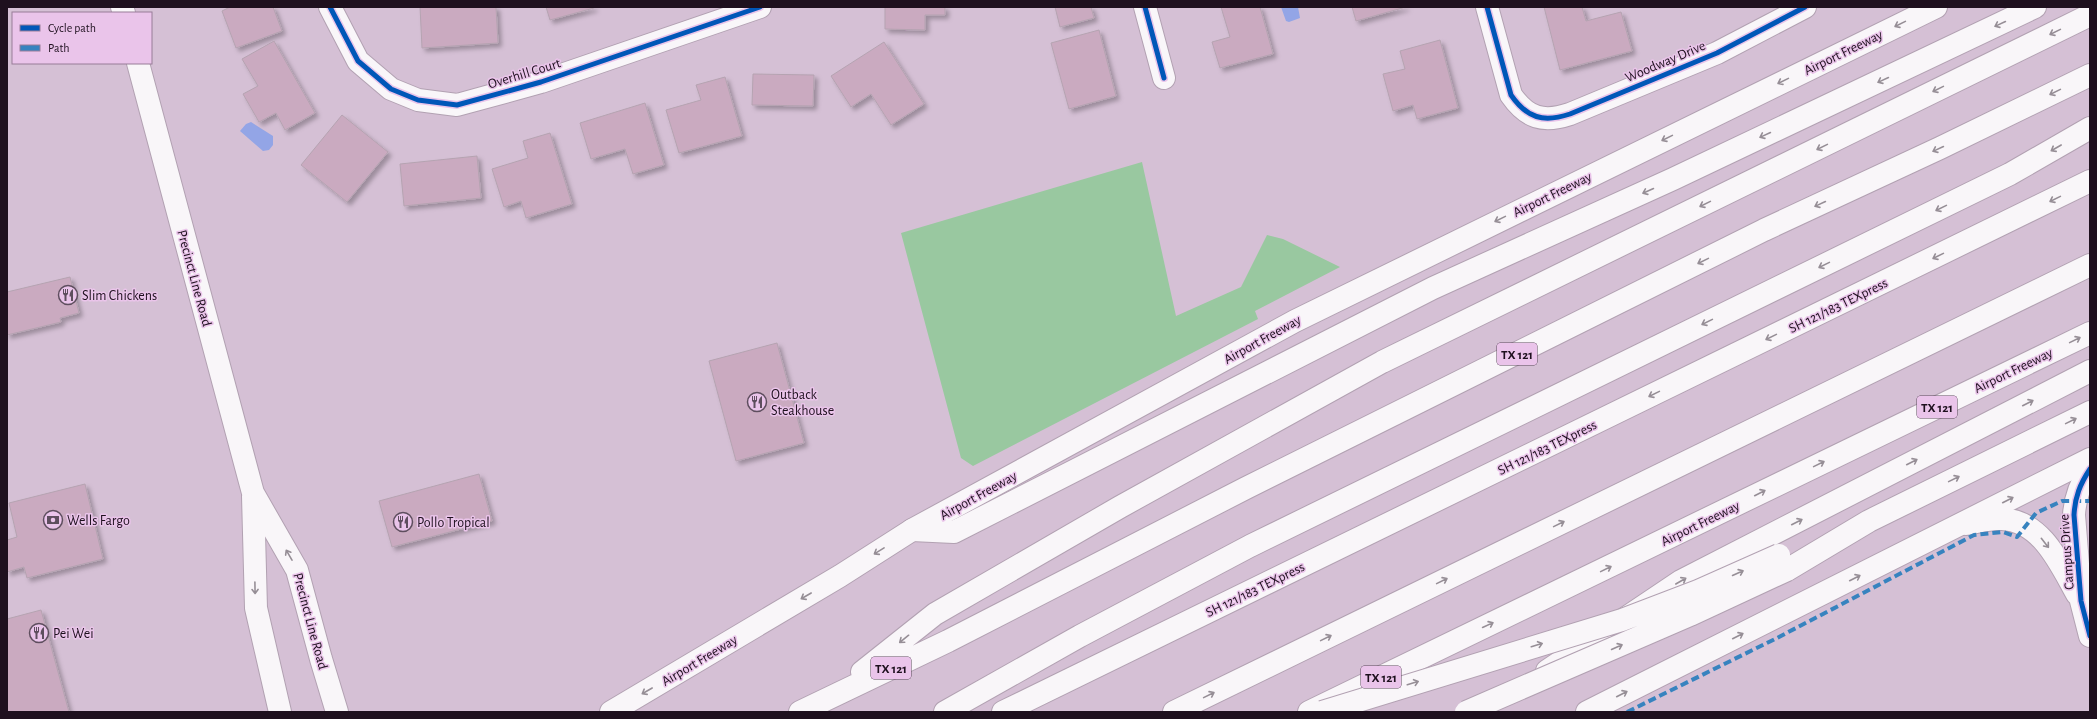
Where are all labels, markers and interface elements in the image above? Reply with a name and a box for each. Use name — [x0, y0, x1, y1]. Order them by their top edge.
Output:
legend — [12, 12, 152, 64]
one-way arrow — [1895, 21, 1907, 28]
one-way arrow — [1994, 21, 2006, 28]
text: Cycle path — [48, 22, 96, 35]
street label: Airport Freeway — [1802, 28, 1885, 78]
one-way arrow — [2049, 29, 2061, 36]
street label: Woodway Drive — [1623, 39, 1708, 85]
text: Path — [48, 42, 70, 54]
street label: Overhill Court — [486, 56, 563, 92]
one-way arrow — [1877, 77, 1889, 84]
one-way arrow — [1778, 78, 1790, 85]
one-way arrow — [1933, 86, 1945, 93]
one-way arrow — [2049, 89, 2061, 96]
one-way arrow — [1760, 132, 1772, 139]
one-way arrow — [1661, 135, 1673, 142]
one-way arrow — [1816, 143, 1828, 151]
one-way arrow — [2050, 144, 2062, 152]
one-way arrow — [1932, 146, 1944, 153]
street label: Airport Freeway — [1511, 170, 1594, 220]
one-way arrow — [1642, 188, 1654, 195]
one-way arrow — [2049, 196, 2061, 203]
one-way arrow — [1699, 201, 1711, 208]
one-way arrow — [1815, 201, 1827, 208]
one-way arrow — [1935, 205, 1947, 212]
one-way arrow — [1494, 216, 1506, 223]
street label: Precinct Line Road — [174, 229, 214, 328]
one-way arrow — [1933, 253, 1945, 260]
one-way arrow — [1698, 257, 1710, 265]
one-way arrow — [1818, 262, 1830, 269]
street label: SH 121/183 TEXpress — [1787, 276, 1890, 336]
restaurant icon: Slim Chickens — [57, 284, 79, 306]
place label: Slim Chickens — [82, 289, 157, 303]
street label: Airport Freeway — [1222, 313, 1303, 367]
one-way arrow — [1702, 319, 1714, 326]
one-way arrow — [1765, 334, 1777, 341]
one-way arrow — [2068, 336, 2080, 343]
road number: TX 121 — [1497, 343, 1537, 365]
street label: Airport Freeway — [1972, 346, 2055, 396]
place label: Outback Steakhouse — [771, 388, 834, 418]
restaurant icon: Outback Steakhouse — [746, 391, 768, 413]
one-way arrow — [1648, 391, 1660, 398]
road number: TX 121 — [1917, 396, 1957, 418]
one-way arrow — [2022, 399, 2034, 406]
one-way arrow — [2064, 417, 2076, 424]
street label: SH 121/183 TEXpress — [1496, 418, 1599, 478]
one-way arrow — [1906, 458, 1918, 465]
one-way arrow — [1813, 460, 1825, 467]
street label: Airport Freeway — [938, 469, 1019, 523]
one-way arrow — [1948, 475, 1960, 482]
one-way arrow — [1754, 489, 1766, 496]
one-way arrow — [2002, 496, 2014, 504]
street label: Airport Freeway — [1659, 499, 1742, 549]
bank icon: Wells Fargo — [42, 509, 64, 531]
restaurant icon: Pollo Tropical — [392, 511, 414, 533]
place label: Wells Fargo — [67, 514, 130, 528]
street label: Campus Drive — [2057, 514, 2077, 590]
place label: Pollo Tropical — [417, 516, 490, 530]
one-way arrow — [1790, 517, 1802, 525]
one-way arrow — [1553, 520, 1565, 527]
one-way arrow — [2041, 537, 2050, 548]
one-way arrow — [874, 547, 885, 555]
one-way arrow — [284, 549, 292, 561]
street label: SH 121/183 TEXpress — [1204, 560, 1307, 620]
one-way arrow — [1600, 565, 1612, 572]
one-way arrow — [1732, 569, 1744, 577]
street label: Precinct Line Road — [290, 572, 330, 671]
one-way arrow — [1848, 574, 1860, 581]
one-way arrow — [1436, 577, 1448, 584]
one-way arrow — [1675, 577, 1687, 585]
one-way arrow — [251, 581, 259, 594]
one-way arrow — [800, 592, 812, 600]
one-way arrow — [1482, 621, 1494, 628]
restaurant icon: Pei Wei — [28, 622, 50, 644]
place label: Pei Wei — [53, 627, 94, 641]
one-way arrow — [1732, 632, 1744, 639]
street label: Airport Freeway — [659, 633, 740, 689]
one-way arrow — [899, 634, 910, 643]
one-way arrow — [1319, 634, 1331, 641]
one-way arrow — [1530, 641, 1543, 648]
one-way arrow — [1611, 643, 1623, 650]
road number: TX 121 — [871, 657, 911, 679]
road number: TX 121 — [1361, 666, 1401, 688]
one-way arrow — [1406, 679, 1419, 686]
one-way arrow — [641, 688, 653, 696]
one-way arrow — [1616, 690, 1628, 698]
one-way arrow — [1202, 691, 1214, 698]

